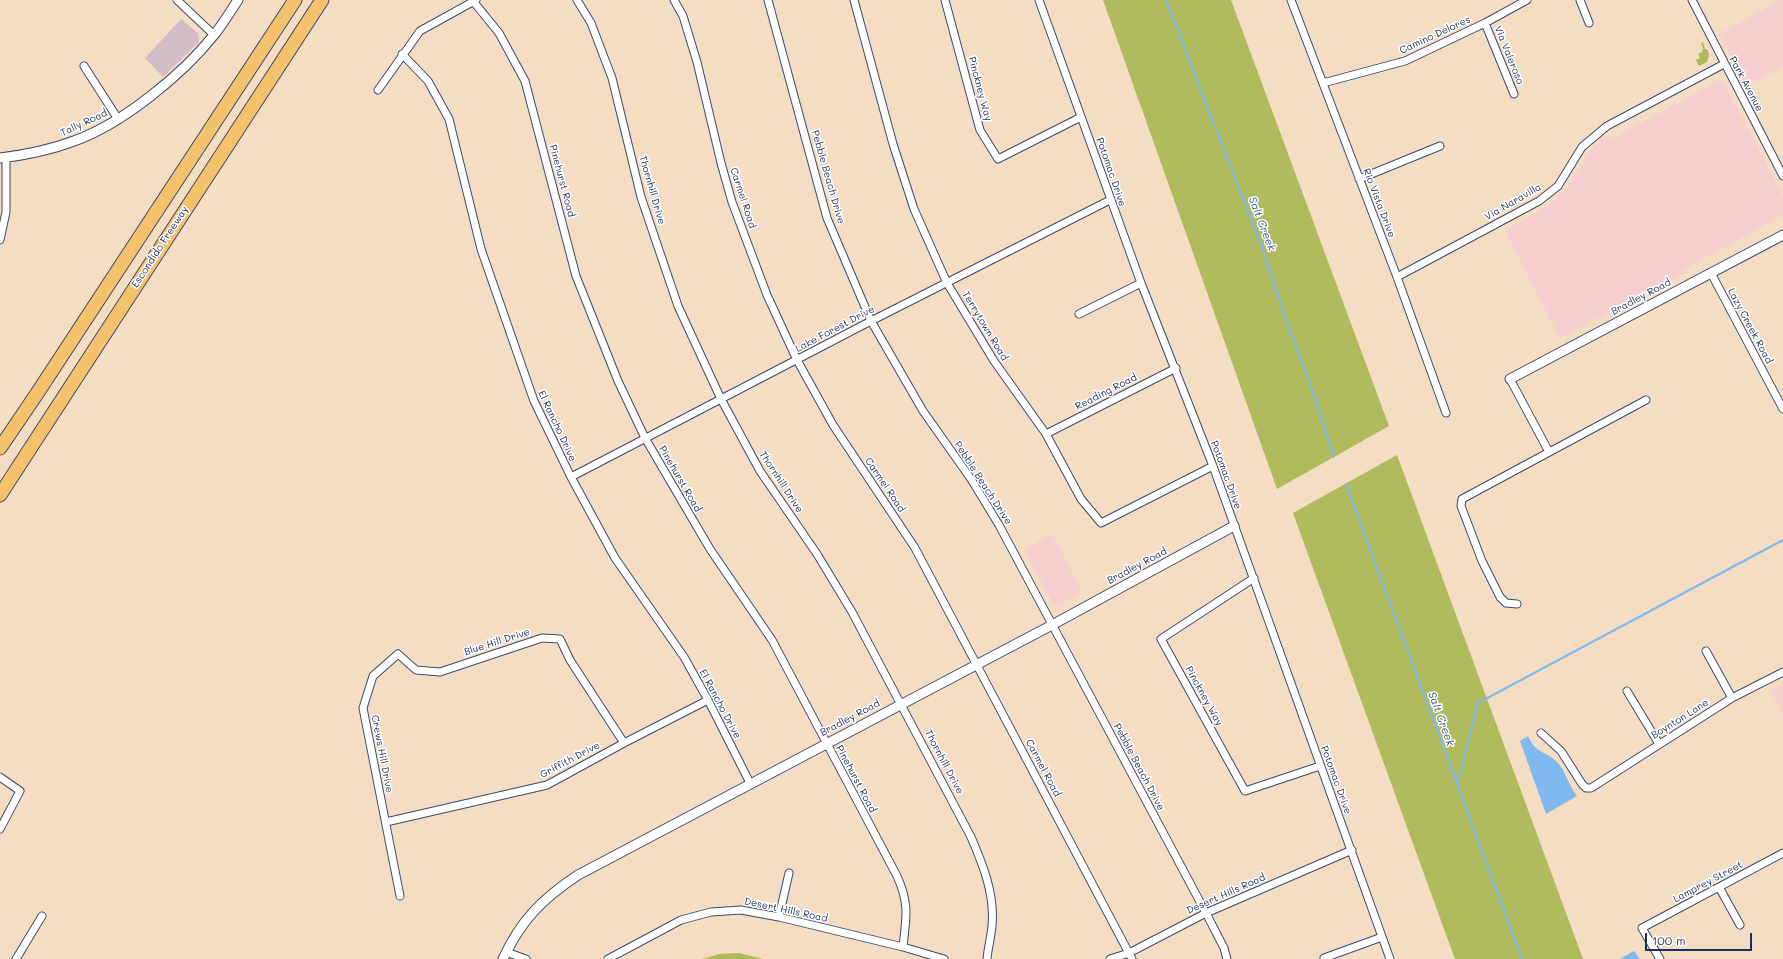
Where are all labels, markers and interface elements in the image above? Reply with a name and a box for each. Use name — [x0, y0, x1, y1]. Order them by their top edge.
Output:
street label: Camino Delores — [1398, 13, 1472, 57]
street label: Via Valeroso — [1492, 24, 1526, 86]
street label: Park Avenue — [1727, 54, 1765, 114]
street label: Pinckney Way — [966, 55, 994, 123]
street label: Tally Road — [59, 107, 109, 139]
street label: Pebble Beach Drive — [809, 129, 847, 225]
street label: Potomac Drive — [1094, 136, 1128, 208]
street label: Pinehurst Road — [547, 144, 577, 218]
street label: Thornhill Drive — [636, 154, 668, 226]
street label: Carmel Road — [728, 166, 758, 230]
street label: Rio Vista Drive — [1360, 167, 1398, 239]
street label: Via Naravilla — [1483, 181, 1543, 223]
water label: Salt Creek — [1246, 195, 1278, 253]
street label: Escondido Freeway — [129, 204, 191, 290]
street label: Bradley Road — [1609, 276, 1673, 318]
street label: Lazy Creek Road — [1725, 286, 1775, 366]
street label: Terrytown Road — [960, 289, 1010, 363]
street label: Lake Forest Drive — [793, 303, 877, 355]
street label: Reading Road — [1073, 371, 1139, 413]
street label: El Rancho Drive — [535, 389, 579, 463]
street label: Pebble Beach Drive — [952, 439, 1014, 527]
street label: Potomac Drive — [1208, 439, 1244, 511]
street label: Pinehurst Road — [656, 444, 704, 514]
street label: Thornhill Drive — [757, 449, 805, 515]
street label: Carmel Road — [862, 455, 908, 515]
street label: Bradley Road — [1105, 545, 1169, 587]
street label: Blue Hill Drive — [463, 626, 531, 658]
street label: Pinckney Way — [1183, 664, 1225, 728]
street label: El Rancho Drive — [697, 667, 743, 741]
water label: Salt Creek — [1425, 690, 1457, 748]
street label: Bradley Road — [818, 697, 882, 739]
street label: Boynton Lane — [1649, 697, 1711, 741]
street label: Crews Hill Drive — [369, 714, 395, 794]
street label: Pebble Beach Drive — [1111, 721, 1167, 813]
street label: Thornhill Drive — [922, 728, 966, 796]
street label: Carmel Road — [1023, 737, 1063, 799]
street label: Griffith Drive — [538, 739, 602, 781]
street label: Pinehurst Road — [833, 743, 879, 815]
street label: Potomac Drive — [1318, 744, 1354, 816]
street label: Lamprey Street — [1671, 859, 1745, 905]
street label: Desert Hills Road — [1185, 871, 1267, 917]
street label: Desert Hills Road — [743, 895, 829, 925]
scale bar — [1647, 925, 1754, 951]
text: 100 m — [1652, 932, 1686, 948]

